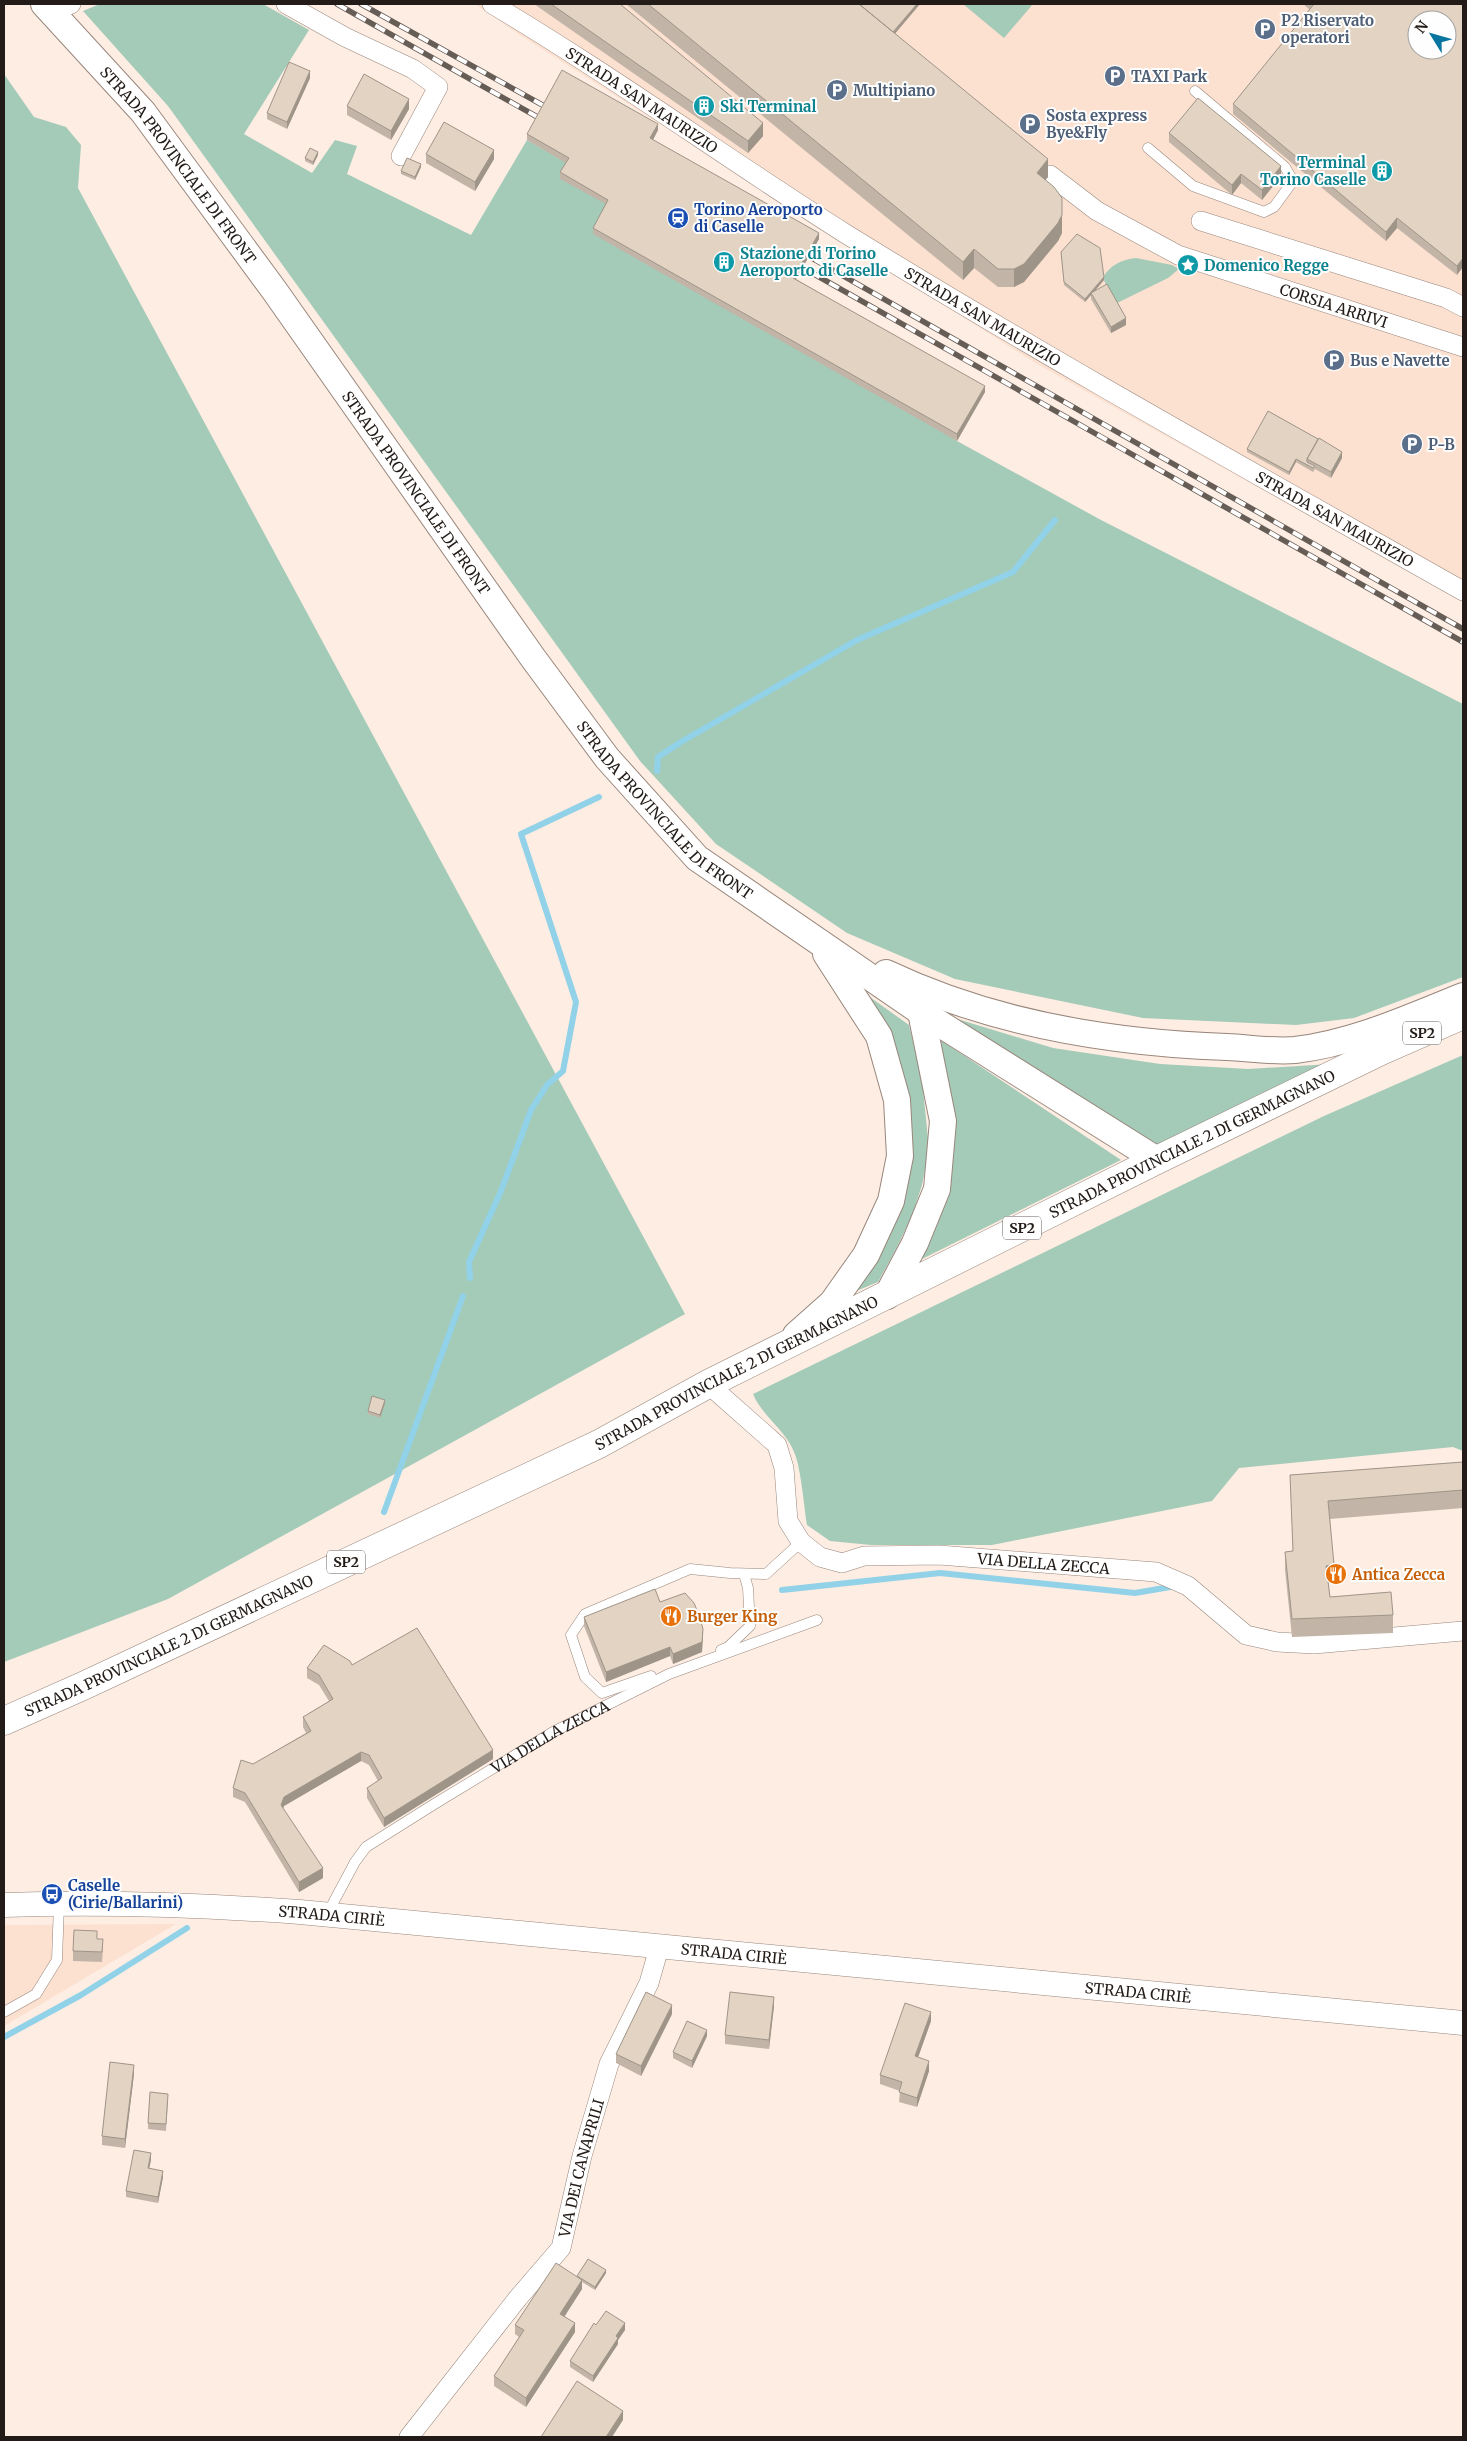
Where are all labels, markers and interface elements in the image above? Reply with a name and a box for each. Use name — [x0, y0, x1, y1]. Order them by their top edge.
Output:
north arrow — [1407, 10, 1457, 60]
place label: P2 Riservato operatori — [1281, 11, 1374, 47]
parking icon: P2 Riservato operatori — [1253, 17, 1277, 41]
text: N — [1411, 17, 1432, 37]
street label: STRADA SAN MAURIZIO — [562, 43, 722, 157]
street label: STRADA PROVINCIALE DI FRONT — [96, 62, 261, 268]
parking icon: TAXI Park — [1103, 64, 1127, 88]
place label: TAXI Park — [1131, 67, 1207, 86]
parking icon: Multipiano — [825, 78, 849, 102]
place label: Multipiano — [853, 81, 935, 100]
building icon: Ski Terminal — [692, 94, 716, 118]
place label: Ski Terminal — [720, 97, 817, 116]
place label: Sosta express Bye&Fly — [1046, 106, 1147, 142]
parking icon: Sosta express Bye&Fly — [1018, 112, 1042, 136]
place label: Terminal Torino Caselle — [1260, 153, 1366, 189]
building icon: Terminal Torino Caselle — [1370, 159, 1394, 183]
place label: Torino Aeroporto di Caselle — [694, 200, 823, 236]
station icon: Torino Aeroporto di Caselle — [666, 206, 690, 230]
place label: Stazione di Torino Aeroporto di Caselle — [739, 244, 888, 280]
building icon: Stazione di Torino Aeroporto di Caselle — [712, 250, 736, 274]
place icon: Domenico Regge — [1176, 253, 1200, 277]
place label: Domenico Regge — [1204, 256, 1329, 275]
street label: STRADA SAN MAURIZIO — [901, 263, 1065, 370]
street label: CORSIA ARRIVI — [1277, 279, 1390, 332]
parking icon: Bus e Navette — [1322, 348, 1346, 372]
place label: Bus e Navette — [1350, 351, 1450, 370]
street label: STRADA PROVINCIALE DI FRONT — [338, 387, 495, 598]
parking icon: P-B — [1400, 432, 1424, 456]
place label: P-B — [1428, 435, 1455, 454]
street label: STRADA SAN MAURIZIO — [1252, 467, 1417, 571]
street label: STRADA PROVINCIALE DI FRONT — [573, 717, 757, 903]
road number: SP2 — [1403, 1021, 1441, 1044]
street label: STRADA PROVINCIALE 2 DI GERMAGNANO — [1046, 1065, 1338, 1222]
road number: SP2 — [1003, 1216, 1041, 1240]
street label: STRADA PROVINCIALE 2 DI GERMAGNANO — [591, 1291, 881, 1454]
street label: VIA DELLA ZECCA — [976, 1548, 1111, 1578]
road number: SP2 — [327, 1550, 365, 1574]
restaurant icon: Antica Zecca — [1324, 1562, 1348, 1586]
place label: Antica Zecca — [1351, 1565, 1446, 1584]
street label: STRADA PROVINCIALE 2 DI GERMAGNANO — [21, 1570, 316, 1720]
restaurant icon: Burger King — [659, 1604, 683, 1628]
place label: Burger King — [687, 1607, 778, 1626]
street label: VIA DELLA ZECCA — [486, 1696, 613, 1778]
place label: Caselle (Cirie/Ballarini) — [68, 1876, 183, 1912]
bus stop icon: Caselle (Cirie/Ballarini) — [40, 1882, 64, 1906]
street label: STRADA CIRIÈ — [278, 1901, 386, 1930]
street label: STRADA CIRIÈ — [680, 1939, 788, 1968]
street label: STRADA CIRIÈ — [1084, 1977, 1193, 2007]
street label: VIA DEI CANAPRILI — [554, 2097, 608, 2240]

